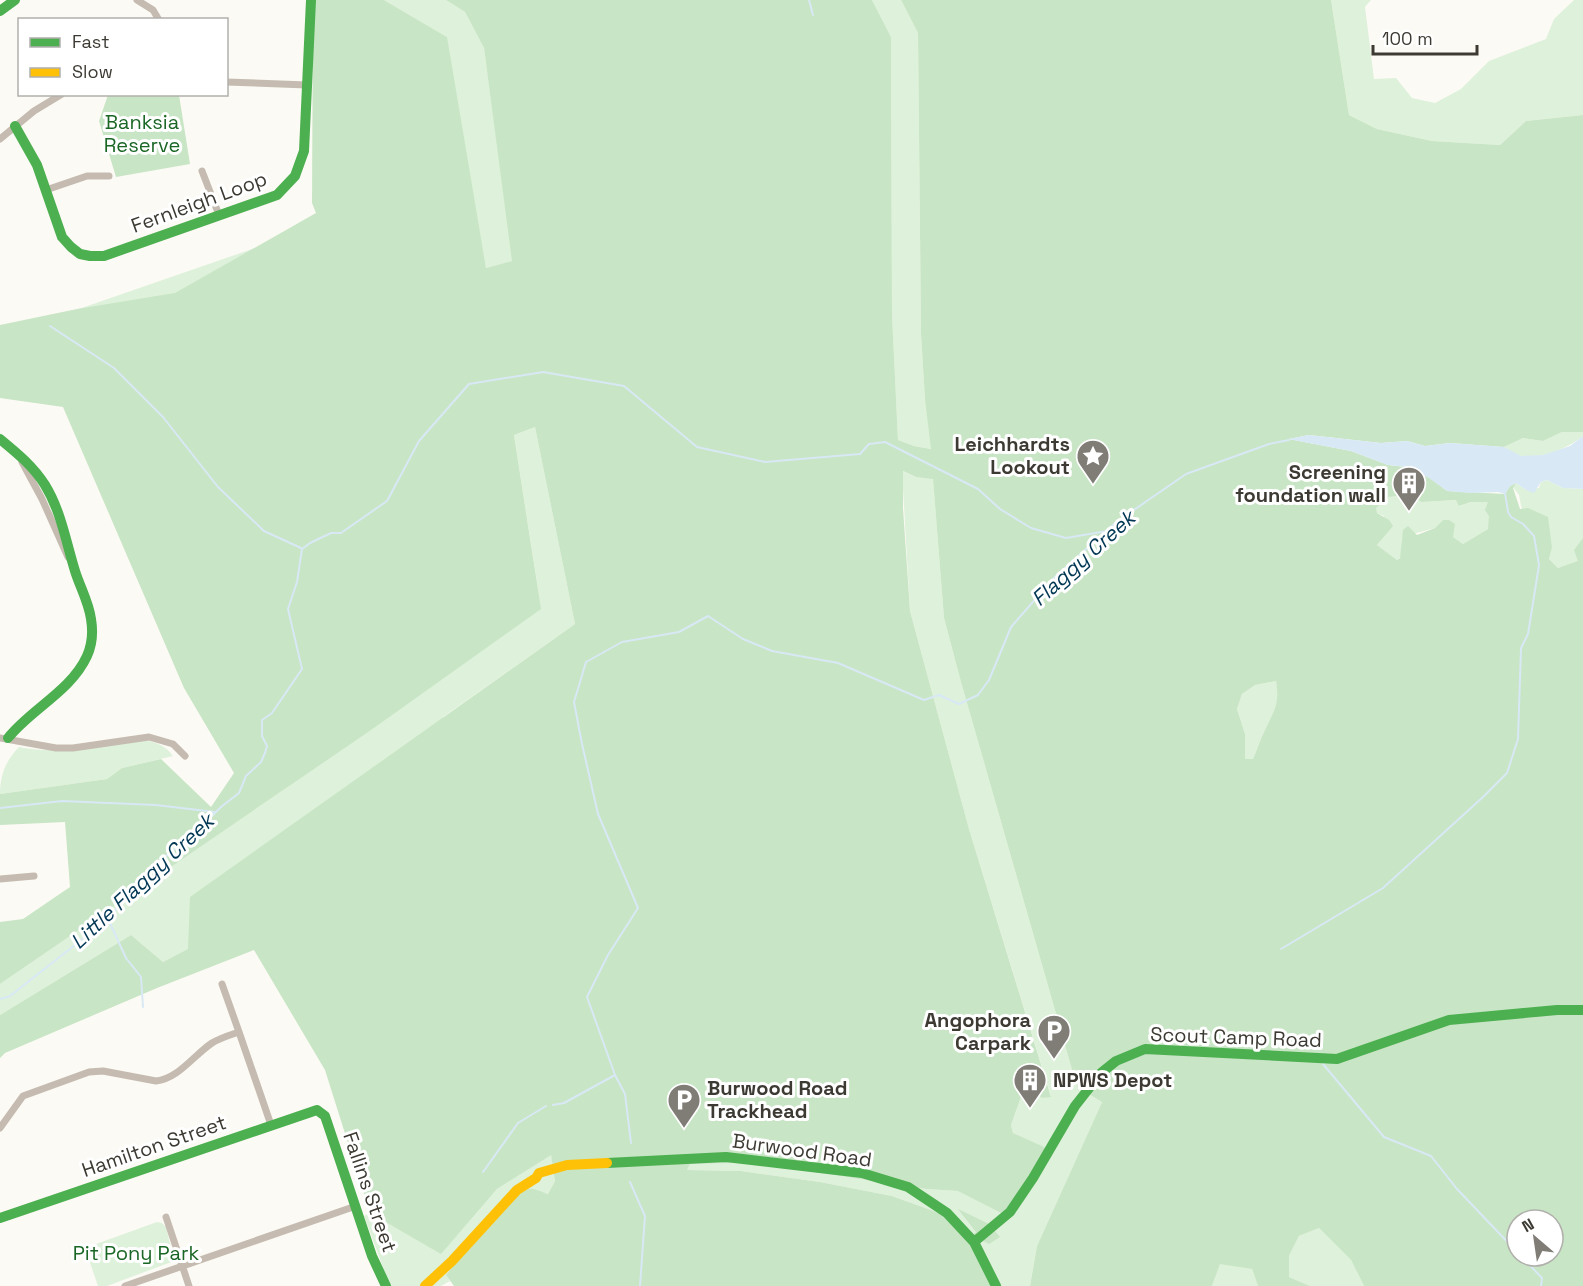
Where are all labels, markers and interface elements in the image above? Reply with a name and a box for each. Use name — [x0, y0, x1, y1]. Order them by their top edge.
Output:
legend — [18, 18, 228, 96]
scale bar — [1373, 18, 1476, 56]
text: 100 m — [1382, 27, 1433, 50]
text: Fast — [72, 30, 109, 53]
text: Slow — [72, 60, 113, 83]
park label: Banksia Reserve — [104, 109, 180, 158]
street label: Fernleigh Loop — [128, 165, 270, 239]
place label: Leichhardts Lookout — [954, 431, 1070, 480]
place icon: Leichhardts Lookout — [1075, 438, 1111, 485]
place label: Screening foundation wall — [1235, 459, 1386, 508]
building icon: Screening foundation wall — [1391, 465, 1427, 512]
water label: Flaggy Creek — [1025, 502, 1143, 612]
water label: Little Flaggy Creek — [65, 806, 221, 955]
place label: Angophora Carpark — [924, 1007, 1031, 1056]
parking icon: Angophora Carpark — [1036, 1013, 1072, 1060]
street label: Scout Camp Road — [1150, 1021, 1322, 1053]
building icon: NPWS Depot — [1012, 1062, 1048, 1109]
place label: NPWS Depot — [1053, 1067, 1172, 1093]
place label: Burwood Road Trackhead — [707, 1075, 847, 1124]
parking icon: Burwood Road Trackhead — [666, 1082, 702, 1129]
street label: Hamilton Street — [78, 1109, 230, 1183]
street label: Burwood Road — [731, 1127, 873, 1173]
street label: Fallins Street — [337, 1128, 403, 1256]
north arrow — [1505, 1208, 1565, 1268]
text: N — [1518, 1214, 1538, 1237]
park label: Pit Pony Park — [73, 1240, 199, 1266]

